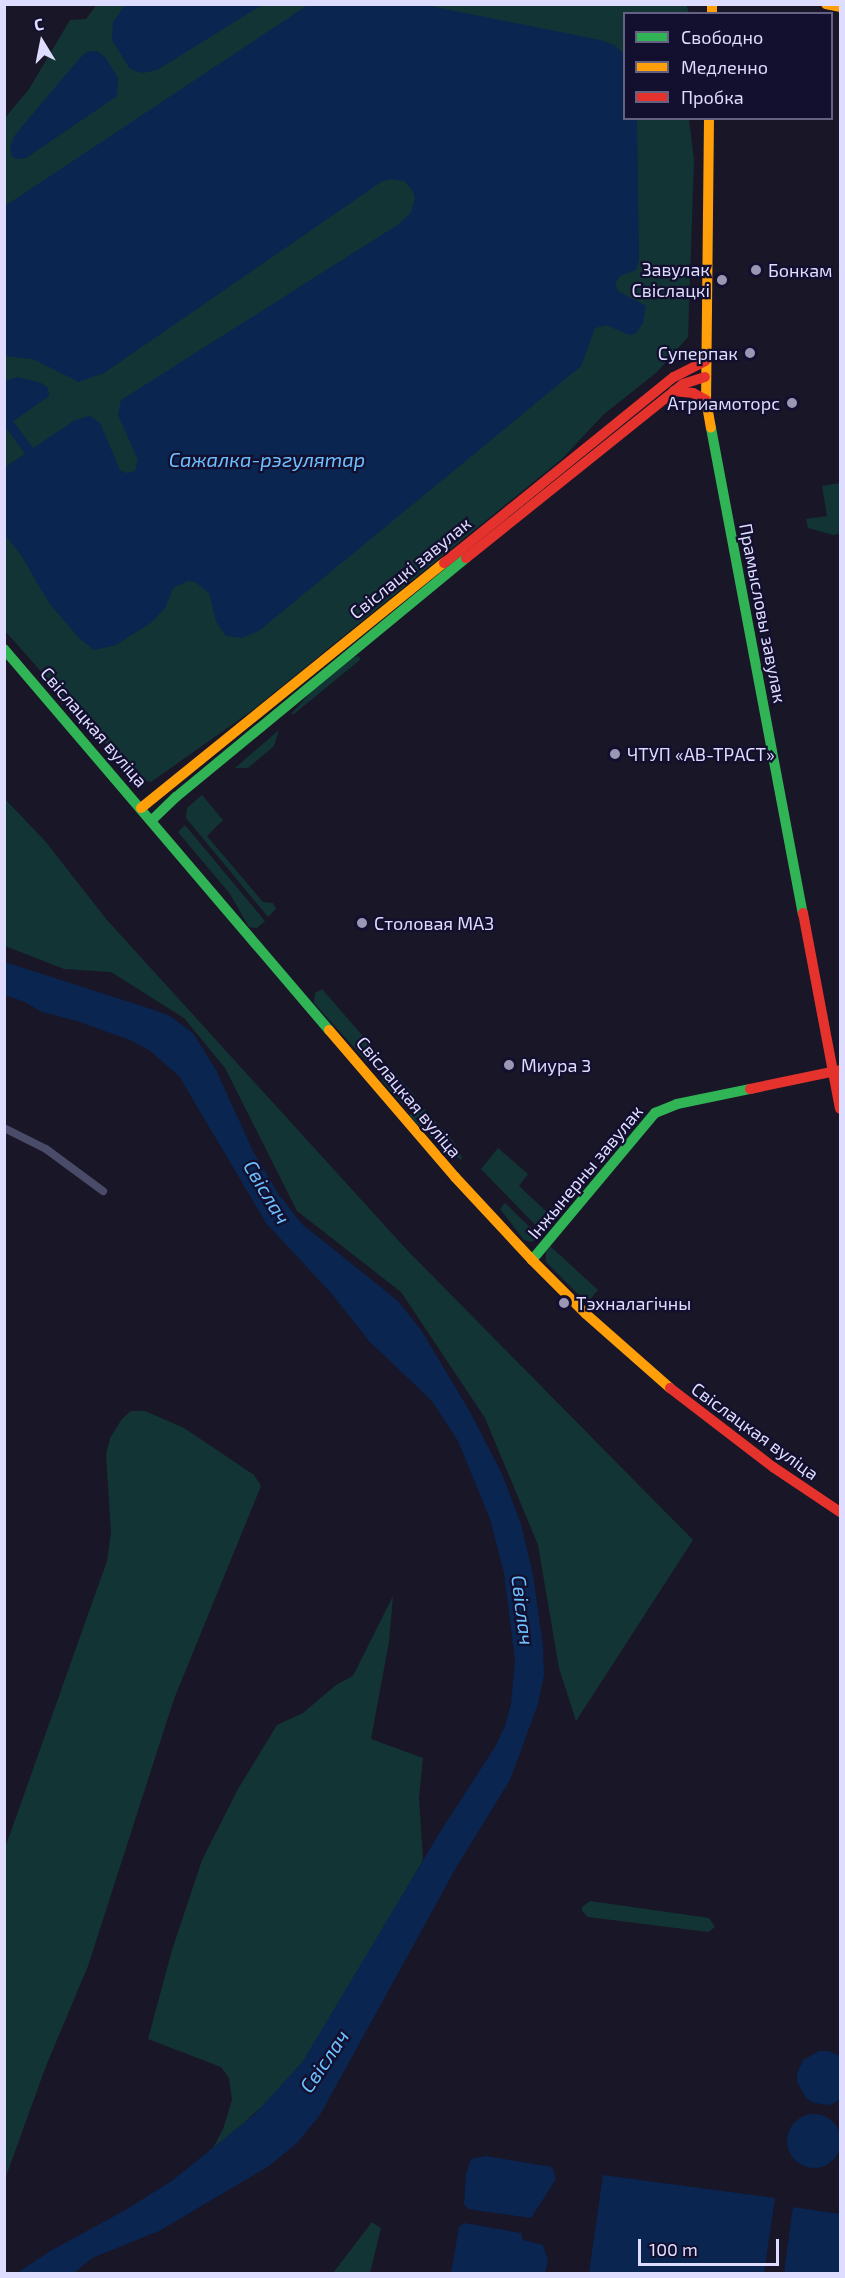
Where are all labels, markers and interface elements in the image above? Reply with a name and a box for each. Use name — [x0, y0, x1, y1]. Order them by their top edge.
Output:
north arrow — [12, 12, 72, 72]
legend — [623, 12, 833, 120]
text: С — [32, 14, 45, 34]
text: Свободно — [681, 26, 763, 48]
text: Медленно — [681, 56, 768, 78]
text: Пробка — [681, 86, 744, 108]
place label: Завулак Свіслацкі — [631, 259, 710, 302]
place label: Бонкам — [768, 259, 833, 281]
marker: Бонкам — [749, 263, 763, 277]
marker: Завулак Свіслацкі — [715, 273, 729, 287]
place label: Суперпак — [658, 342, 738, 364]
marker: Суперпак — [743, 346, 757, 360]
place label: Атриамоторс — [667, 392, 780, 414]
marker: Атриамоторс — [785, 396, 799, 410]
water label: Сажалка-рэгулятар — [169, 447, 365, 471]
street label: Свіслацкі завулак — [345, 512, 475, 624]
street label: Прамысловы завулак — [735, 521, 791, 705]
street label: Свіслацкая вуліца — [36, 663, 152, 791]
place label: ЧТУП «АВ-ТРАСТ» — [627, 743, 775, 765]
marker: ЧТУП «АВ-ТРАСТ» — [608, 747, 622, 761]
place label: Столовая МАЗ — [374, 912, 494, 934]
marker: Столовая МАЗ — [355, 916, 369, 930]
street label: Свіслацкая вуліца — [352, 1032, 466, 1162]
place label: Миура 3 — [521, 1054, 591, 1076]
marker: Миура 3 — [502, 1058, 516, 1072]
street label: Інжынерны завулак — [523, 1101, 647, 1243]
water label: Свіслач — [239, 1156, 295, 1228]
place label: Тэхналагічны — [576, 1292, 691, 1314]
marker: Тэхналагічны — [557, 1296, 571, 1310]
street label: Свіслацкая вуліца — [687, 1378, 823, 1484]
water label: Свіслач — [507, 1574, 539, 1646]
water label: Свіслач — [294, 2025, 354, 2097]
scale bar — [641, 2227, 782, 2265]
text: 100 m — [649, 2238, 698, 2260]

